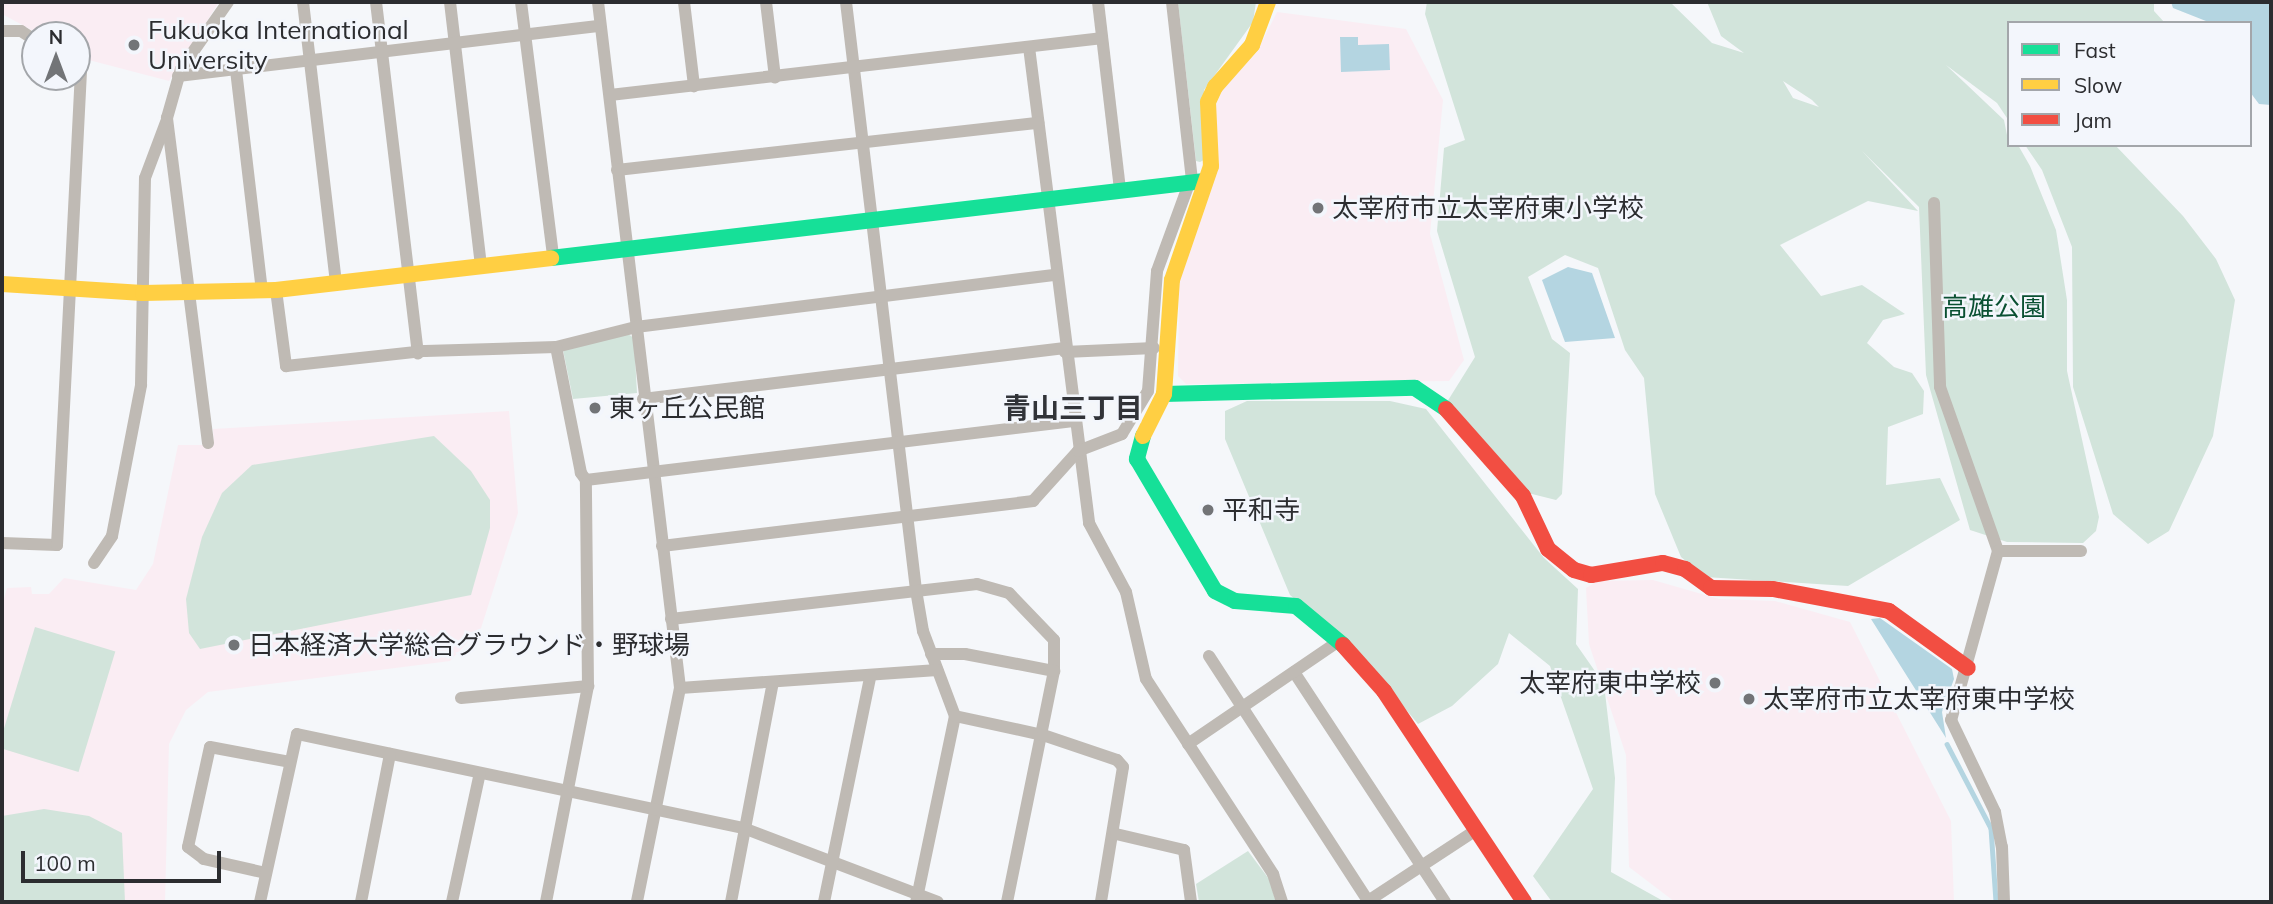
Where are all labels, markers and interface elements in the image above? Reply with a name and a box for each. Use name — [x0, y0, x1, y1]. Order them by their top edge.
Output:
place label: Fukuoka International University — [148, 14, 409, 76]
north arrow — [21, 21, 91, 91]
legend — [2007, 21, 2252, 147]
text: N — [49, 25, 63, 49]
marker: Fukuoka International University — [126, 37, 142, 53]
text: Fast — [2074, 37, 2116, 63]
text: Slow — [2074, 72, 2122, 98]
text: Jam — [2074, 107, 2112, 133]
place label: 太宰府市立太宰府東小学校 — [1332, 192, 1644, 224]
marker: 太宰府市立太宰府東小学校 — [1310, 200, 1326, 216]
park label: 高雄公園 — [1942, 291, 2046, 323]
district label: 青山三丁目 — [1003, 391, 1143, 425]
place label: 東ヶ丘公民館 — [609, 392, 765, 424]
marker: 東ヶ丘公民館 — [587, 400, 603, 416]
place label: 平和寺 — [1222, 494, 1300, 526]
marker: 平和寺 — [1200, 502, 1216, 518]
place label: 日本経済大学総合グラウンド・野球場 — [248, 629, 690, 661]
marker: 日本経済大学総合グラウンド・野球場 — [226, 637, 242, 653]
place label: 太宰府東中学校 — [1519, 667, 1701, 699]
marker: 太宰府東中学校 — [1707, 675, 1723, 691]
place label: 太宰府市立太宰府東中学校 — [1763, 683, 2075, 715]
marker: 太宰府市立太宰府東中学校 — [1741, 691, 1757, 707]
scale bar — [24, 838, 224, 882]
text: 100 m — [34, 850, 96, 876]

